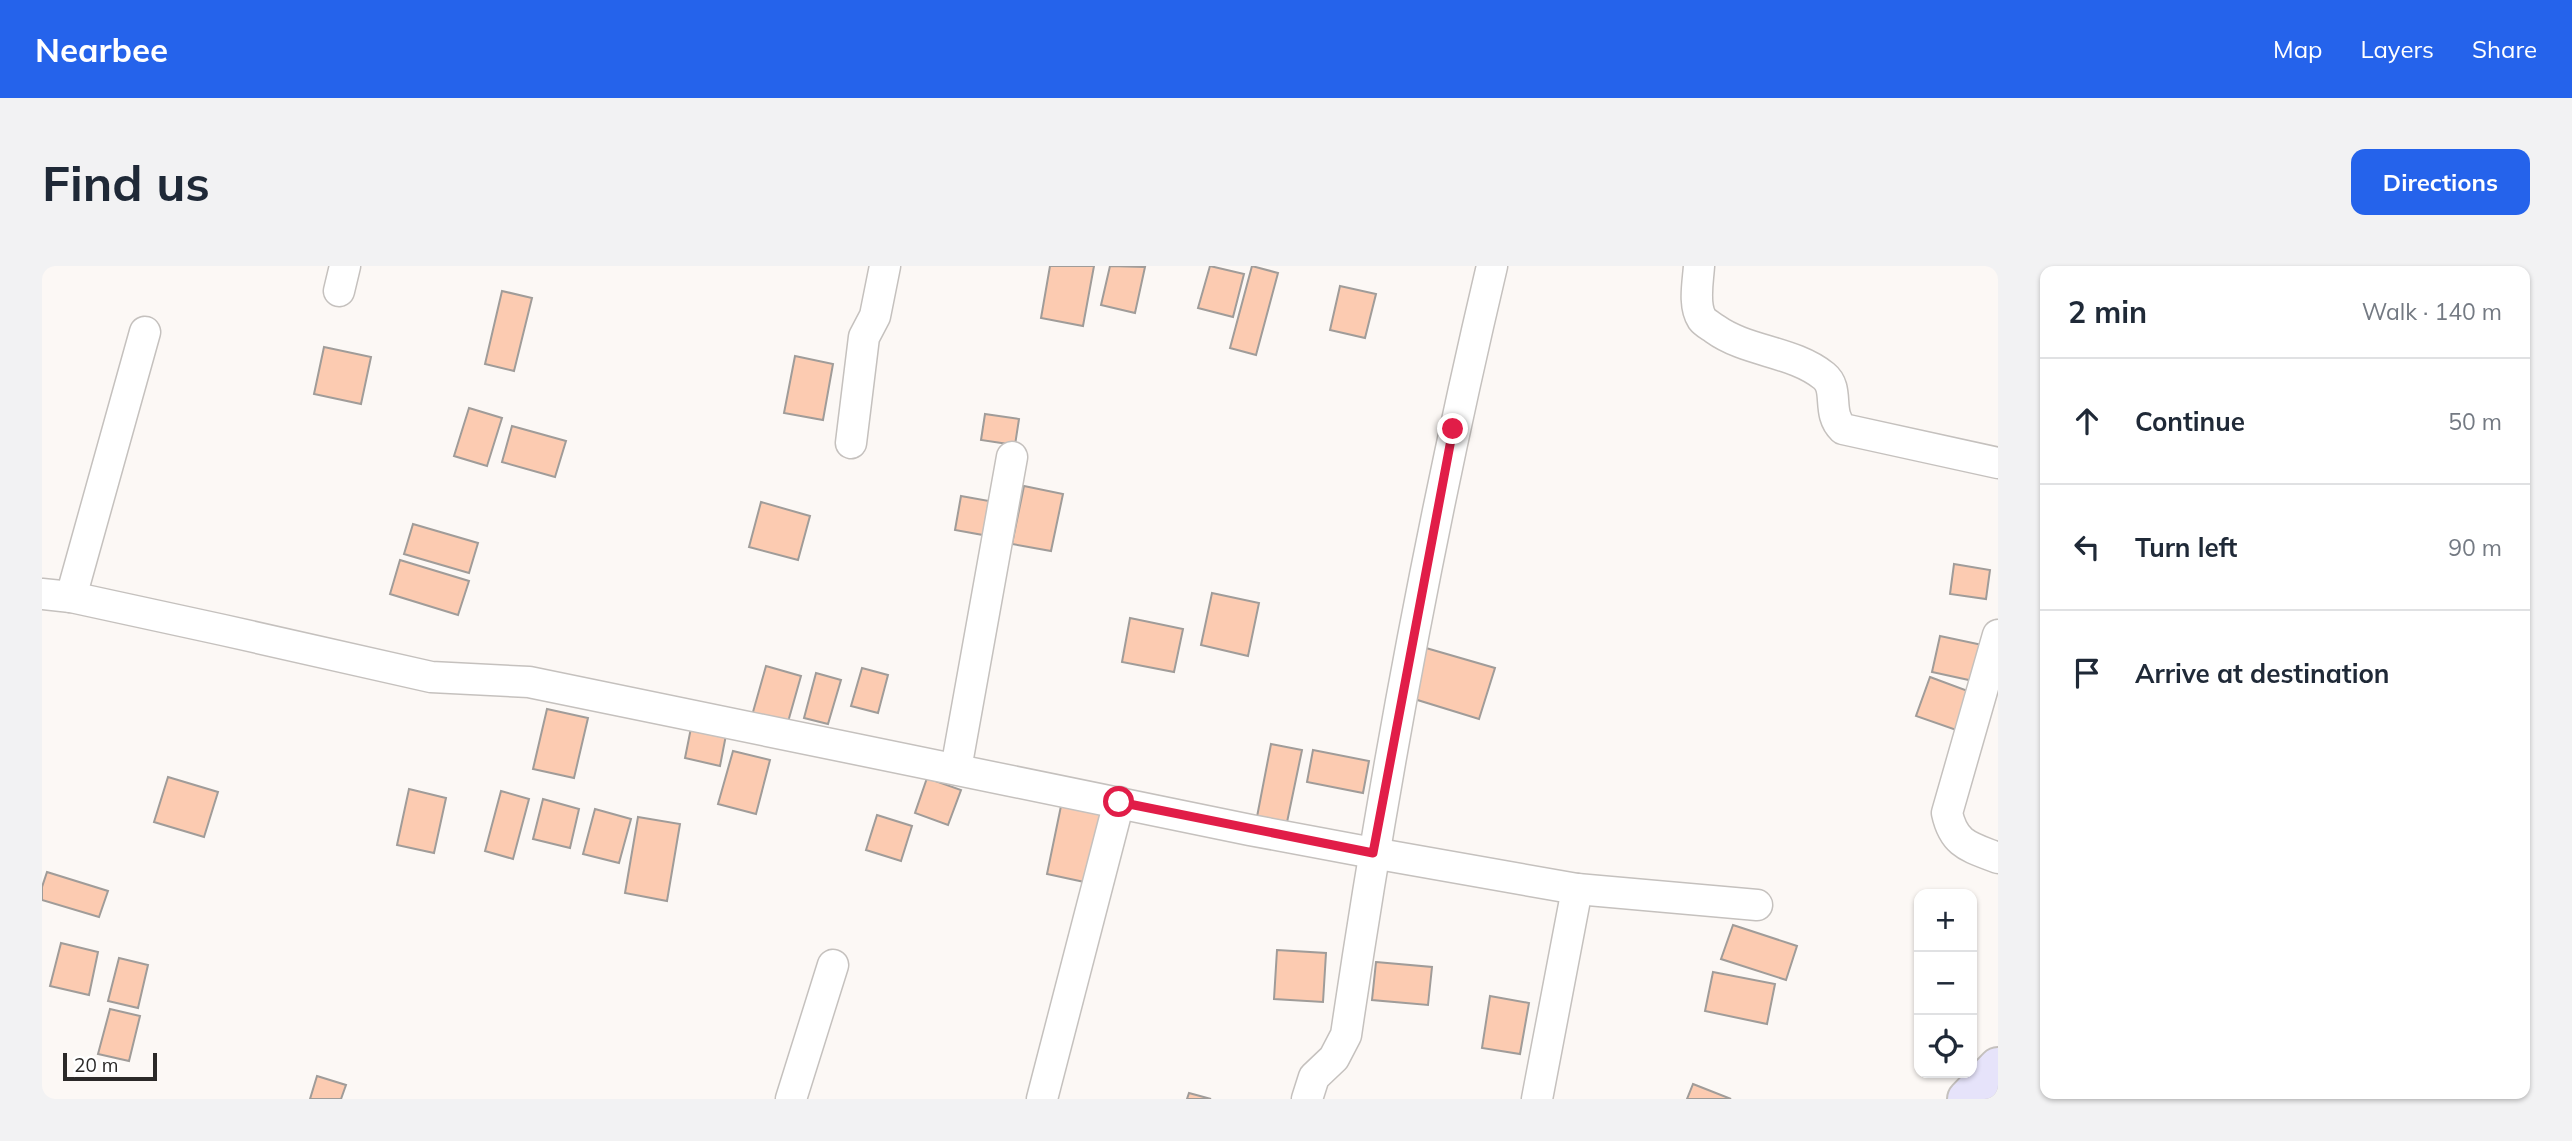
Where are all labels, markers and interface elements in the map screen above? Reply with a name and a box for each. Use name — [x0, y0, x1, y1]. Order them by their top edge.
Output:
text: Nearbee — [35, 29, 168, 70]
text: Map — [2273, 34, 2322, 64]
text: Layers — [2360, 34, 2434, 64]
text: Share — [2472, 34, 2537, 64]
button: Directions — [2351, 149, 2530, 215]
text: Find us — [42, 152, 210, 213]
text: 2 min — [2068, 293, 2147, 331]
text: Walk · 140 m — [2362, 297, 2502, 326]
icon: ahead — [2068, 402, 2106, 440]
text: Continue — [2135, 405, 2245, 438]
text: 50 m — [2448, 407, 2502, 436]
route end — [1437, 413, 1468, 444]
icon: left — [2068, 528, 2106, 566]
text: Turn left — [2135, 531, 2237, 564]
text: 90 m — [2448, 533, 2502, 562]
icon: arrive — [2068, 654, 2106, 692]
text: Arrive at destination — [2135, 657, 2390, 690]
route start — [1103, 786, 1134, 817]
map controls — [1914, 889, 1977, 1078]
button: + — [1914, 889, 1977, 952]
button: − — [1914, 952, 1977, 1015]
button: locate — [1914, 1015, 1977, 1078]
scale bar — [63, 1050, 158, 1082]
text: 20 m — [74, 1053, 118, 1077]

